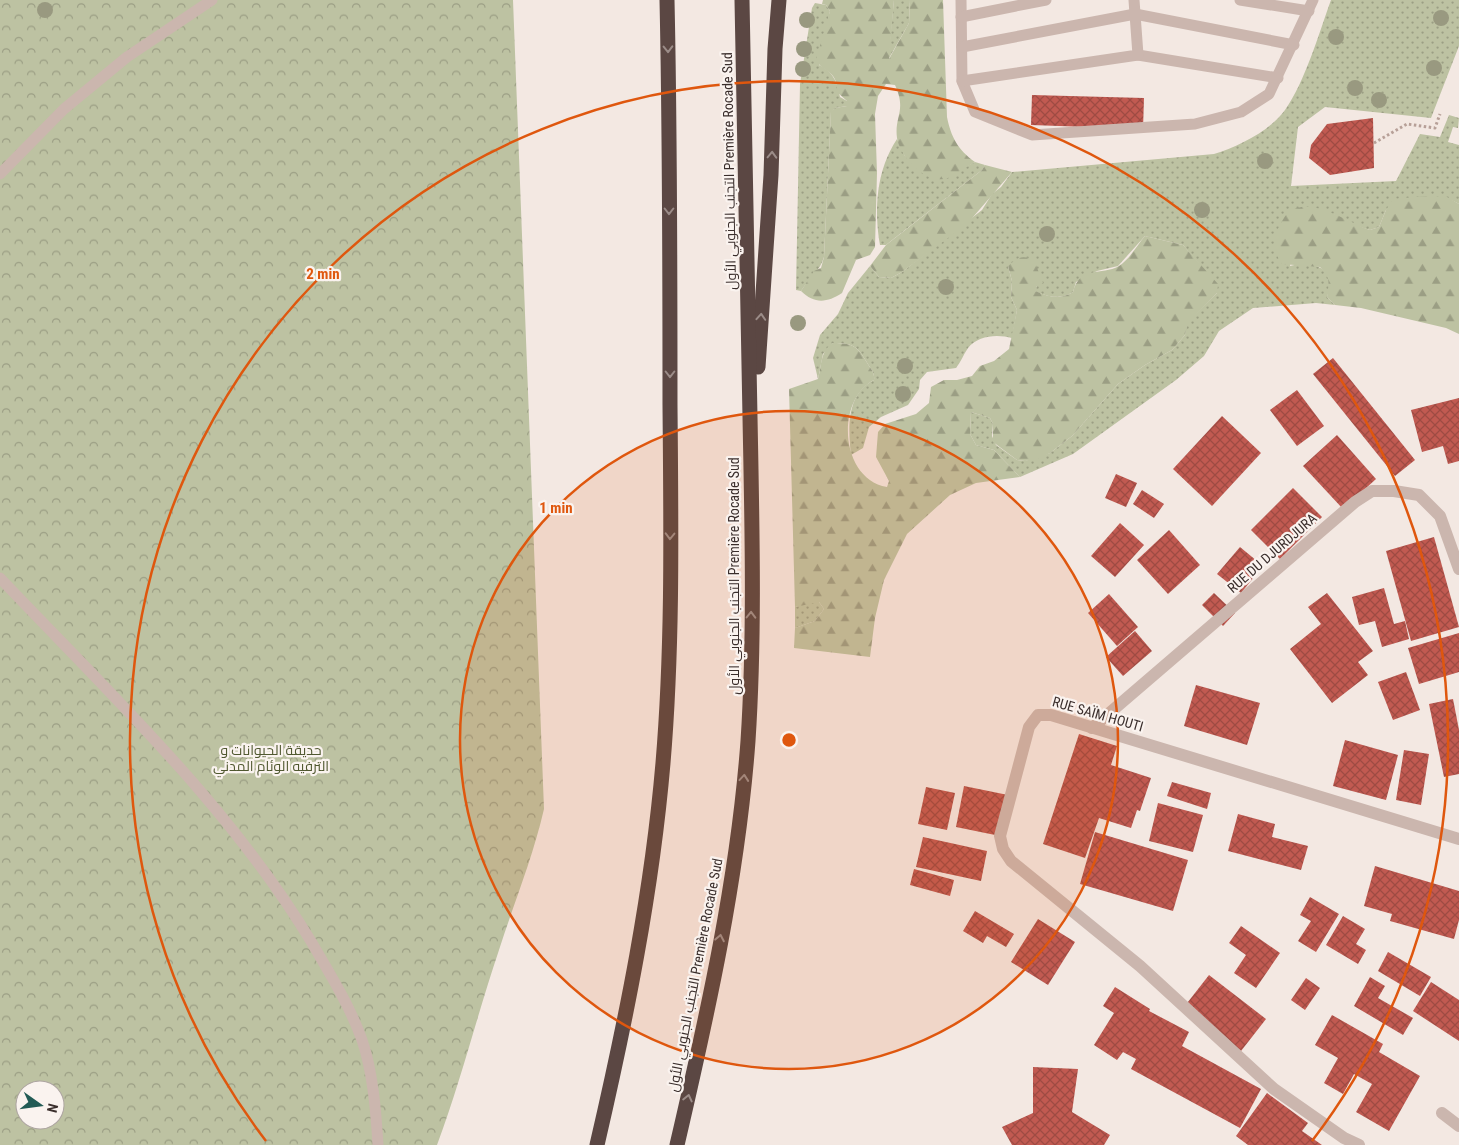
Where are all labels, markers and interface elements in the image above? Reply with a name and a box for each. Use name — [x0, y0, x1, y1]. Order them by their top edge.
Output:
one-way arrow — [663, 45, 673, 53]
street label: التجنب الجنوبي الأول Première Rocade Sud — [719, 52, 743, 290]
one-way arrow — [766, 151, 777, 159]
one-way arrow — [664, 208, 674, 215]
text: 2 min — [306, 265, 340, 283]
one-way arrow — [756, 313, 767, 321]
one-way arrow — [665, 370, 675, 378]
street label: التجنب الجنوبي الأول Première Rocade Sud — [726, 457, 746, 695]
text: 1 min — [539, 499, 573, 517]
street label: RUE DU DJURDJURA — [1224, 510, 1320, 596]
one-way arrow — [665, 532, 675, 540]
one-way arrow — [746, 611, 756, 619]
street label: RUE SAÏM HOUTI — [1051, 693, 1145, 735]
centre of rings — [780, 731, 798, 749]
park label: حديقة الحيوانات و الترفيه الوئام المدني — [213, 742, 329, 778]
one-way arrow — [739, 773, 750, 781]
street label: التجنب الجنوبي الأول Première Rocade Sud — [664, 857, 729, 1094]
one-way arrow — [714, 934, 725, 943]
north arrow — [15, 1080, 65, 1130]
one-way arrow — [682, 1093, 693, 1102]
text: N — [44, 1102, 61, 1114]

